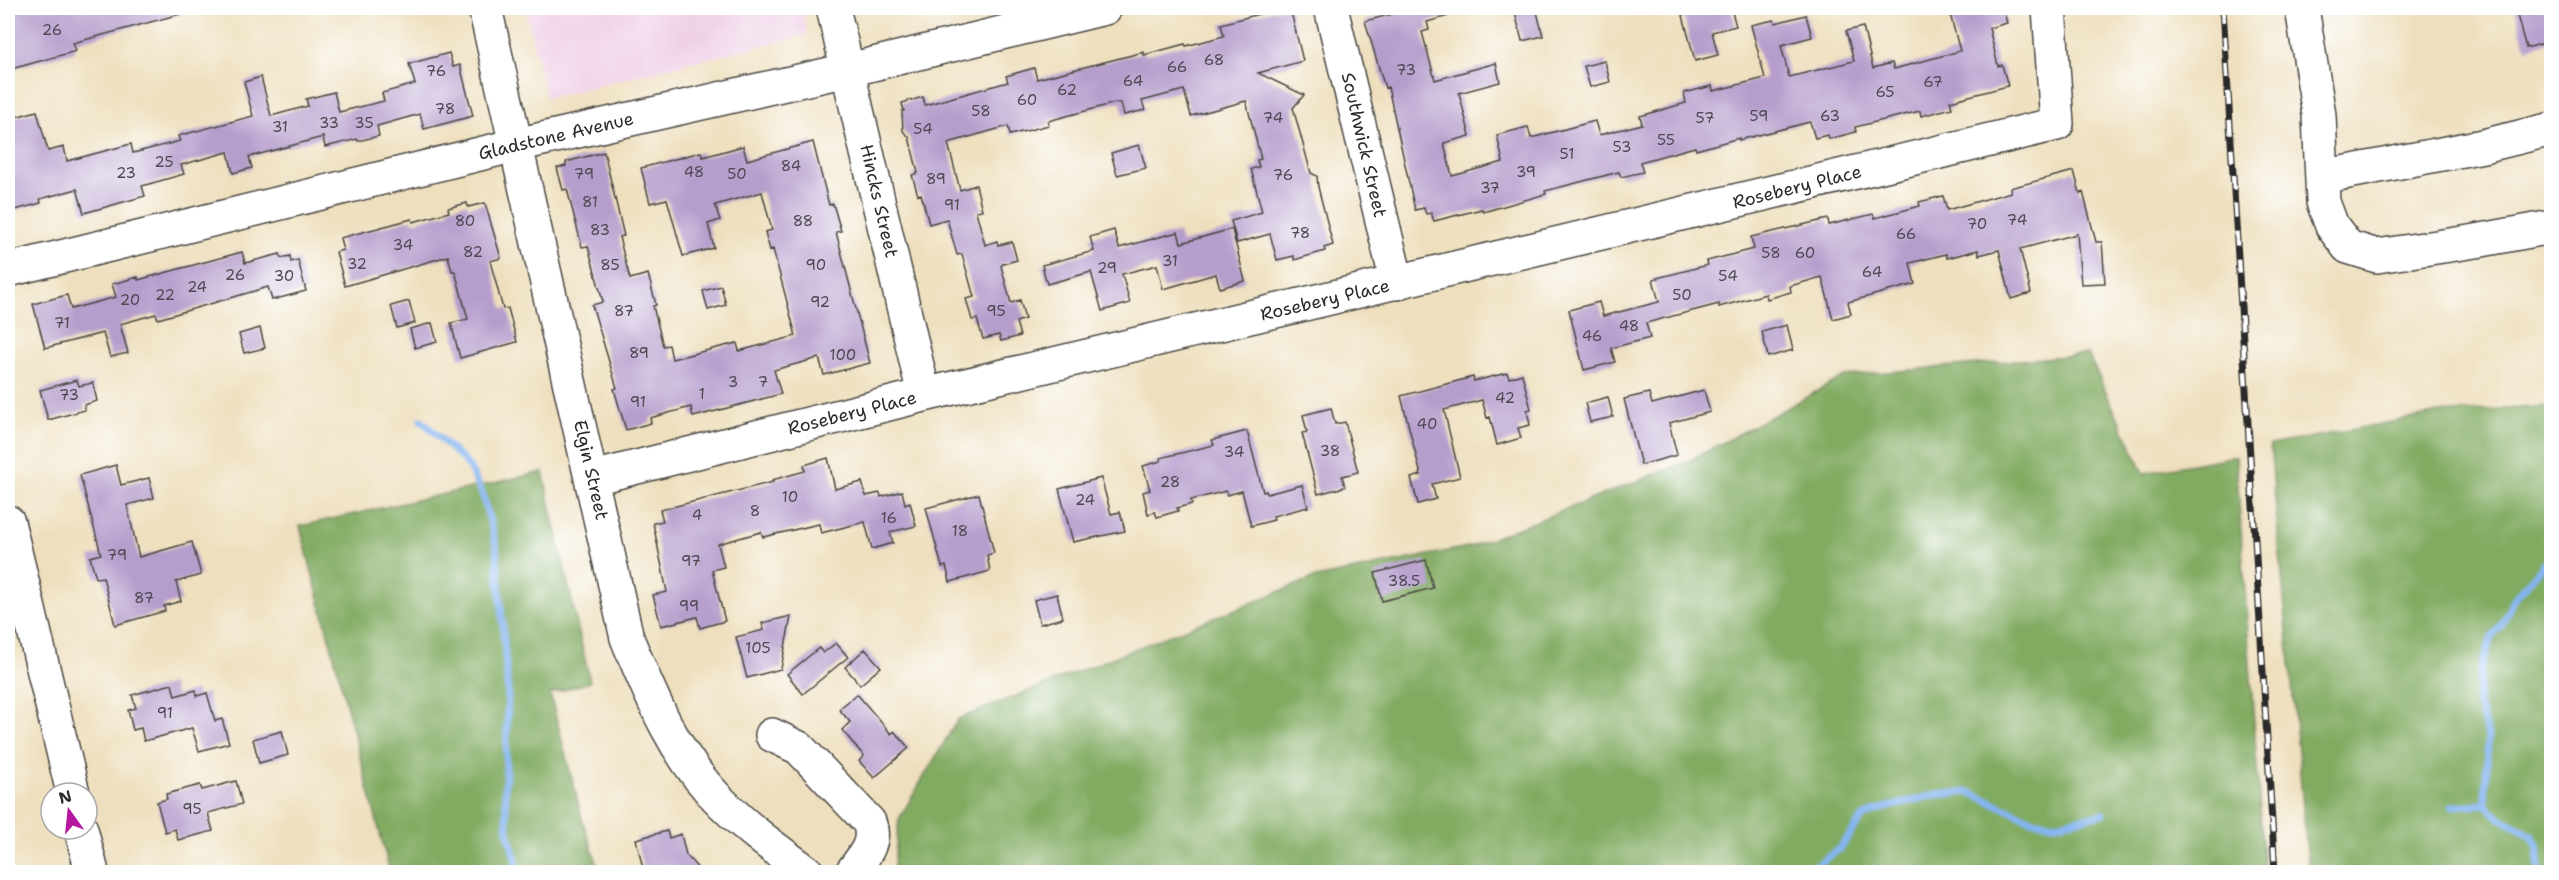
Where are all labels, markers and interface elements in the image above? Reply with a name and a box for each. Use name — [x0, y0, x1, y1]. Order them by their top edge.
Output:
house number: 26 — [42, 20, 62, 40]
house number: 68 — [1204, 50, 1224, 70]
house number: 66 — [1167, 57, 1187, 77]
house number: 73 — [1396, 60, 1416, 80]
house number: 76 — [426, 61, 446, 81]
street label: Southwick Street — [1336, 70, 1392, 220]
house number: 64 — [1123, 71, 1143, 91]
house number: 67 — [1923, 72, 1943, 92]
house number: 62 — [1057, 80, 1077, 100]
house number: 65 — [1875, 82, 1895, 102]
house number: 60 — [1017, 90, 1037, 110]
house number: 78 — [435, 99, 455, 119]
house number: 58 — [971, 101, 991, 121]
street label: Gladstone Avenue — [476, 106, 636, 166]
house number: 59 — [1750, 106, 1768, 126]
house number: 63 — [1820, 106, 1840, 126]
house number: 74 — [1263, 108, 1283, 128]
house number: 57 — [1696, 108, 1714, 128]
house number: 33 — [319, 113, 339, 133]
house number: 35 — [354, 113, 374, 133]
house number: 31 — [272, 117, 288, 137]
house number: 54 — [913, 119, 933, 139]
house number: 55 — [1657, 130, 1675, 150]
house number: 53 — [1613, 137, 1632, 157]
street label: Hincks Street — [854, 142, 904, 260]
house number: 51 — [1560, 144, 1574, 164]
house number: 25 — [154, 152, 174, 172]
house number: 84 — [781, 156, 801, 176]
street label: Rosebery Place — [1730, 159, 1864, 215]
house number: 48 — [684, 162, 704, 182]
house number: 39 — [1516, 162, 1536, 182]
house number: 23 — [116, 163, 136, 183]
house number: 79 — [574, 164, 594, 184]
house number: 50 — [727, 164, 747, 184]
house number: 76 — [1273, 165, 1293, 185]
house number: 89 — [926, 169, 946, 189]
house number: 37 — [1480, 178, 1500, 198]
house number: 81 — [582, 192, 598, 212]
house number: 91 — [944, 195, 960, 215]
house number: 74 — [2007, 210, 2027, 230]
house number: 80 — [455, 211, 475, 231]
house number: 88 — [793, 211, 813, 231]
house number: 70 — [1967, 214, 1987, 234]
house number: 83 — [590, 220, 610, 240]
house number: 78 — [1290, 223, 1310, 243]
house number: 66 — [1896, 224, 1916, 244]
house number: 34 — [393, 235, 413, 255]
house number: 82 — [463, 242, 483, 262]
house number: 58 — [1761, 243, 1781, 263]
house number: 60 — [1795, 243, 1815, 263]
house number: 31 — [1162, 251, 1178, 271]
house number: 32 — [347, 254, 367, 274]
house number: 85 — [600, 255, 620, 275]
house number: 90 — [806, 255, 826, 275]
house number: 29 — [1097, 258, 1117, 278]
house number: 64 — [1862, 262, 1882, 282]
house number: 26 — [225, 265, 245, 285]
house number: 30 — [274, 266, 294, 286]
house number: 54 — [1718, 266, 1738, 286]
street label: Rosebery Place — [1258, 273, 1392, 327]
house number: 24 — [187, 277, 207, 297]
house number: 22 — [155, 285, 175, 305]
house number: 50 — [1672, 285, 1692, 305]
house number: 20 — [120, 290, 140, 310]
house number: 92 — [810, 292, 830, 312]
house number: 87 — [614, 301, 634, 321]
house number: 95 — [986, 301, 1006, 321]
house number: 71 — [54, 313, 70, 333]
house number: 48 — [1619, 316, 1639, 336]
house number: 46 — [1582, 326, 1602, 346]
house number: 89 — [629, 343, 649, 363]
house number: 100 — [830, 345, 856, 365]
house number: 3 — [728, 372, 738, 392]
house number: 7 — [758, 372, 768, 392]
house number: 1 — [699, 384, 705, 404]
house number: 73 — [59, 385, 79, 405]
street label: Rosebery Place — [785, 385, 919, 441]
house number: 42 — [1495, 388, 1515, 408]
house number: 91 — [630, 392, 646, 412]
house number: 40 — [1417, 414, 1437, 434]
street label: Elgin Street — [568, 418, 614, 522]
house number: 38 — [1320, 441, 1340, 461]
house number: 34 — [1224, 442, 1244, 462]
house number: 28 — [1160, 472, 1180, 492]
house number: 10 — [782, 487, 798, 507]
house number: 24 — [1075, 490, 1095, 510]
house number: 8 — [750, 501, 760, 521]
house number: 4 — [692, 505, 702, 525]
house number: 16 — [881, 508, 897, 528]
house number: 18 — [952, 521, 968, 541]
house number: 79 — [107, 545, 127, 565]
house number: 97 — [681, 551, 701, 571]
house number: 38.5 — [1388, 571, 1420, 591]
house number: 87 — [134, 588, 154, 608]
house number: 99 — [679, 596, 699, 616]
house number: 105 — [745, 638, 771, 658]
house number: 91 — [157, 703, 173, 723]
north arrow — [39, 781, 99, 841]
text: N — [56, 785, 74, 809]
house number: 95 — [182, 799, 202, 819]

